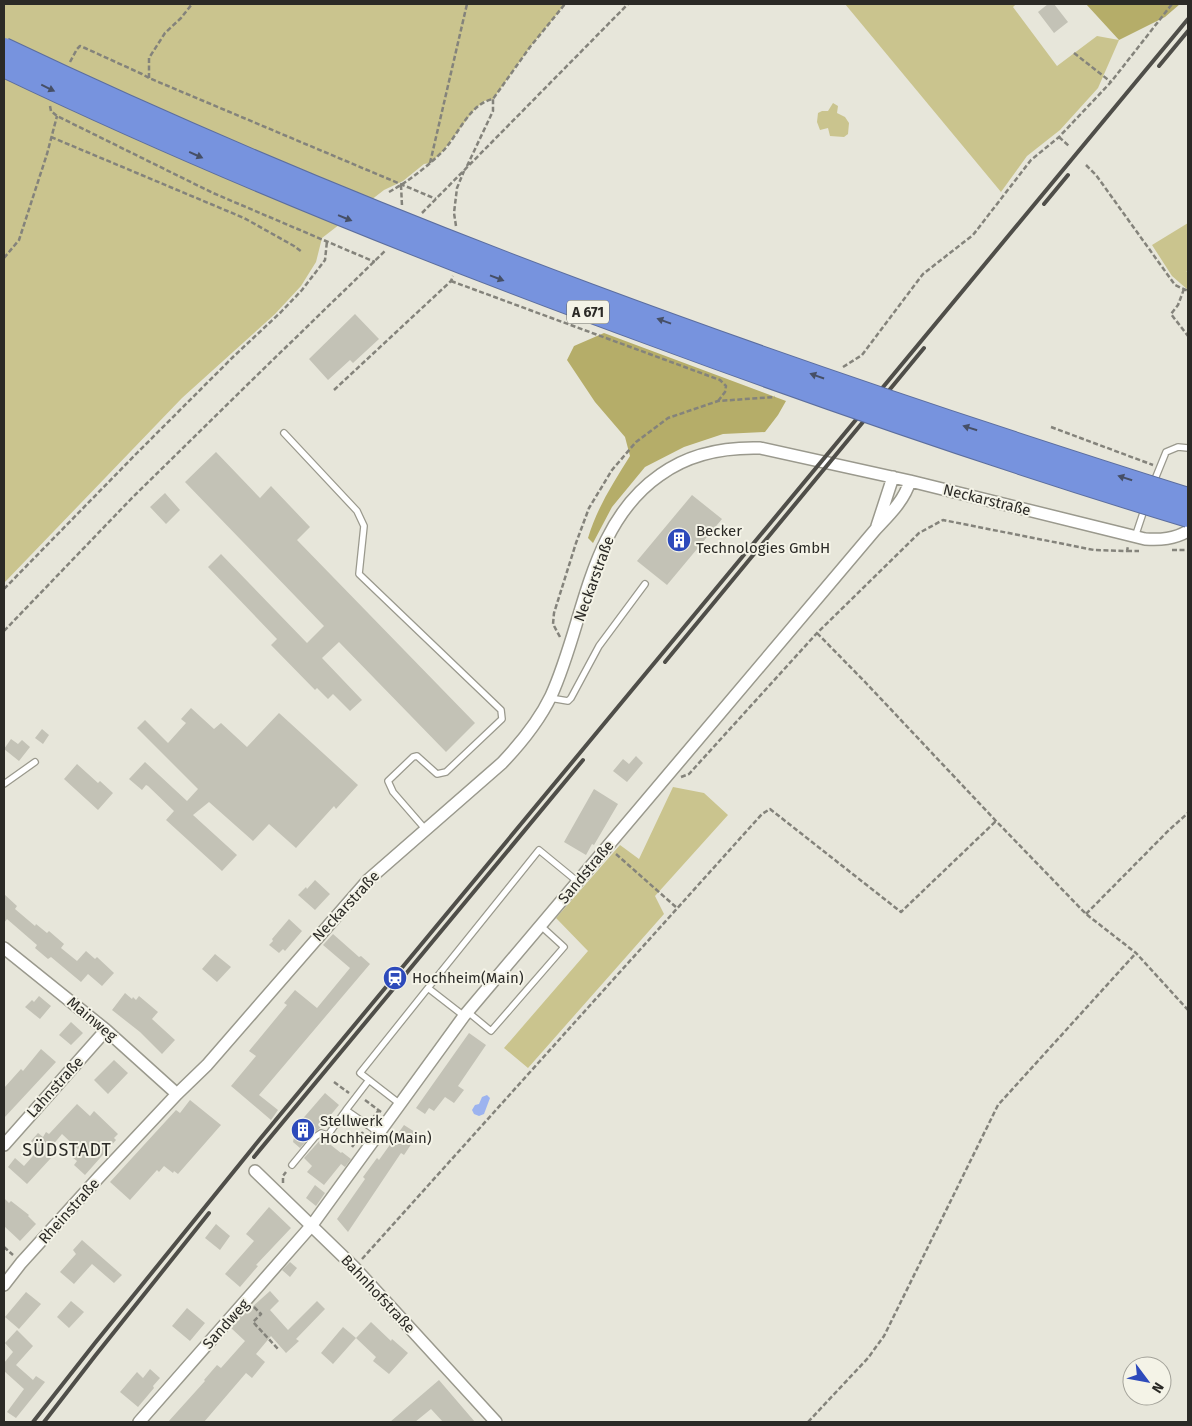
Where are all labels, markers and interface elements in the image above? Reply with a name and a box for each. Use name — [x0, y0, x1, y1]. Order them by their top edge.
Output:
one-way arrow — [41, 84, 55, 92]
one-way arrow — [189, 152, 203, 160]
one-way arrow — [338, 215, 352, 223]
one-way arrow — [490, 274, 504, 282]
road number: A 671 — [567, 300, 609, 324]
one-way arrow — [656, 317, 671, 324]
one-way arrow — [809, 372, 824, 379]
one-way arrow — [963, 424, 978, 431]
one-way arrow — [1117, 474, 1132, 482]
street label: Neckarstraße — [941, 480, 1033, 520]
place label: Becker Technologies GmbH — [696, 522, 830, 557]
building icon: Becker Technologies GmbH — [666, 527, 692, 553]
street label: Neckarstraße — [570, 534, 618, 624]
street label: Sandstraße — [554, 837, 618, 907]
street label: Neckarstraße — [309, 867, 383, 945]
station icon: Hochheim(Main) — [382, 965, 408, 991]
place label: Hochheim(Main) — [412, 969, 524, 987]
street label: Mainweg — [63, 993, 121, 1045]
street label: Lahnstraße — [23, 1053, 87, 1121]
place label: Stellwerk Hochheim(Main) — [320, 1112, 432, 1147]
building icon: Stellwerk Hochheim(Main) — [290, 1117, 316, 1143]
district label: SÜDSTADT — [22, 1139, 112, 1161]
street label: Rheinstraße — [35, 1175, 103, 1247]
street label: Bahnhofstraße — [337, 1251, 419, 1337]
street label: Sandweg — [199, 1295, 253, 1353]
north arrow — [1122, 1356, 1172, 1406]
text: N — [1148, 1379, 1167, 1396]

